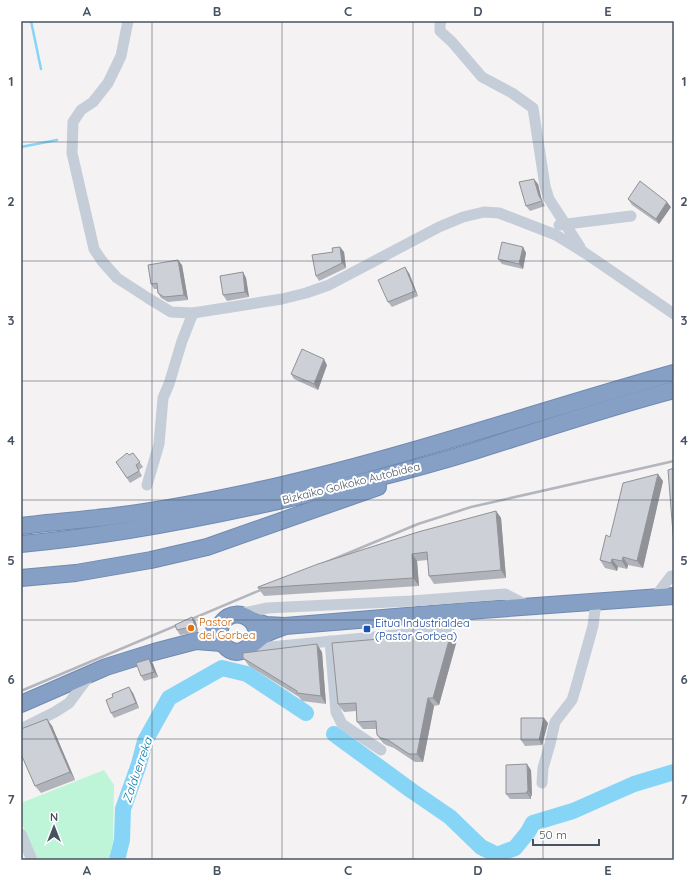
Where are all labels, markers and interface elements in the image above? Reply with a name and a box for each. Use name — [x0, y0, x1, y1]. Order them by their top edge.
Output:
text: A — [83, 3, 92, 19]
text: B — [213, 3, 221, 19]
text: C — [344, 3, 352, 19]
text: D — [473, 3, 483, 19]
text: E — [604, 3, 612, 19]
text: 1 — [8, 73, 14, 89]
text: 1 — [681, 73, 687, 89]
text: 2 — [7, 193, 15, 209]
text: 2 — [680, 193, 688, 209]
text: 3 — [8, 312, 15, 328]
text: 3 — [681, 312, 688, 328]
text: 4 — [7, 432, 15, 448]
text: 4 — [680, 432, 688, 448]
street label: Bizkaiko Golkoko Autobidea — [281, 459, 421, 507]
text: 5 — [7, 552, 15, 568]
text: 5 — [680, 552, 688, 568]
place label: Pastor del Gorbea — [199, 615, 256, 642]
place label: Eitua Industrialdea (Pastor Gorbea) — [375, 616, 470, 643]
marker: Pastor del Gorbea — [186, 623, 196, 633]
marker: Eitua Industrialdea (Pastor Gorbea) — [362, 624, 372, 634]
text: 6 — [7, 671, 15, 687]
text: 6 — [680, 671, 688, 687]
water label: Zalduerreka — [119, 735, 155, 805]
text: 7 — [7, 791, 15, 807]
text: 7 — [680, 791, 688, 807]
north arrow — [34, 807, 74, 847]
text: N — [50, 810, 58, 824]
scale bar — [533, 821, 599, 847]
text: 50 m — [539, 827, 567, 842]
text: A — [83, 862, 92, 878]
text: B — [213, 862, 221, 878]
text: C — [344, 862, 352, 878]
text: D — [473, 862, 483, 878]
text: E — [604, 862, 612, 878]

